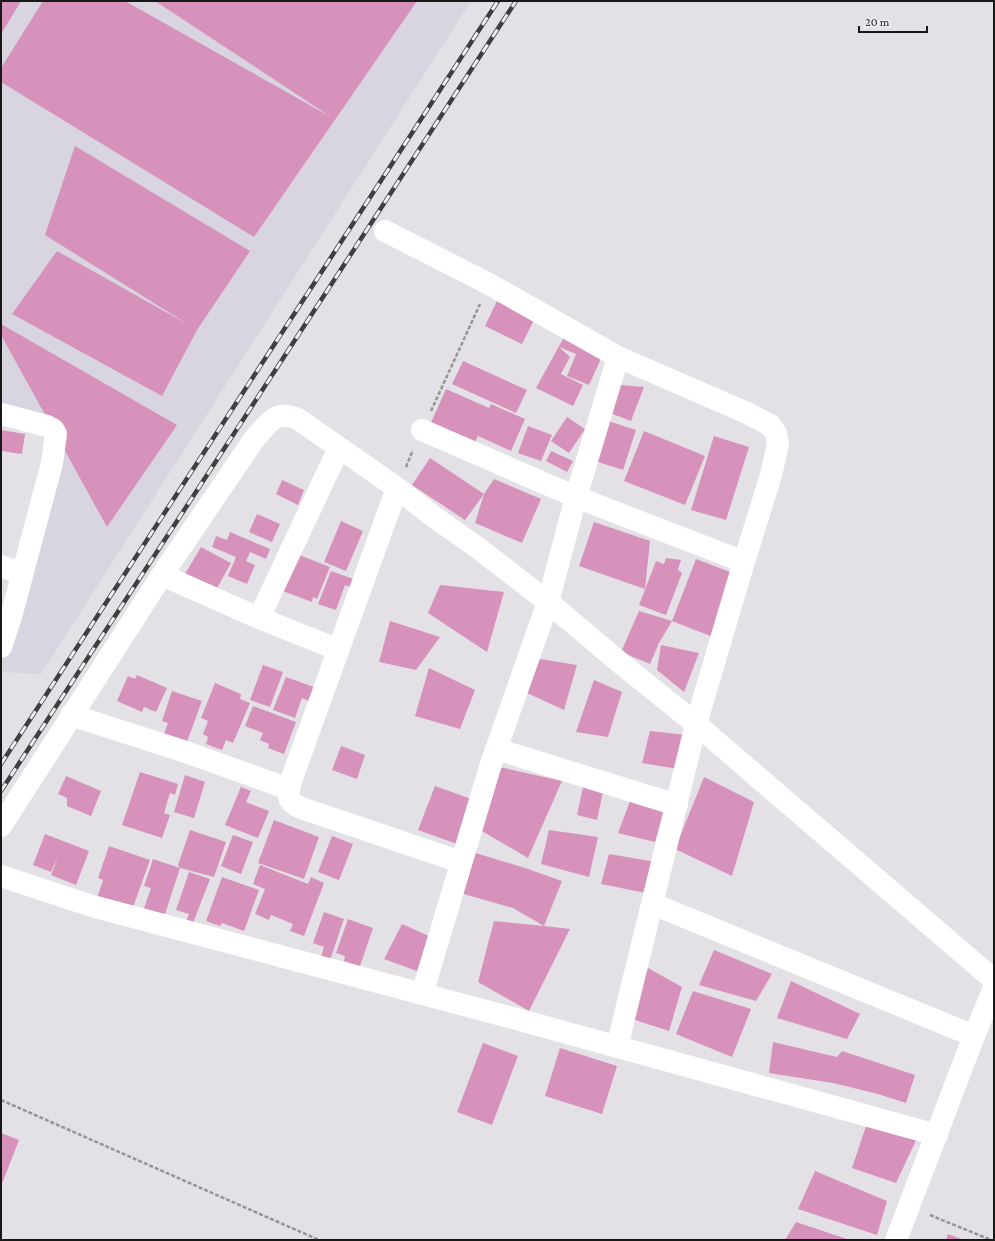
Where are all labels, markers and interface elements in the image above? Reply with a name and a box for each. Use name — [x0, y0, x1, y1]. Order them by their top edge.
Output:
scale bar — [859, 8, 927, 34]
text: 20 m — [865, 15, 890, 29]

